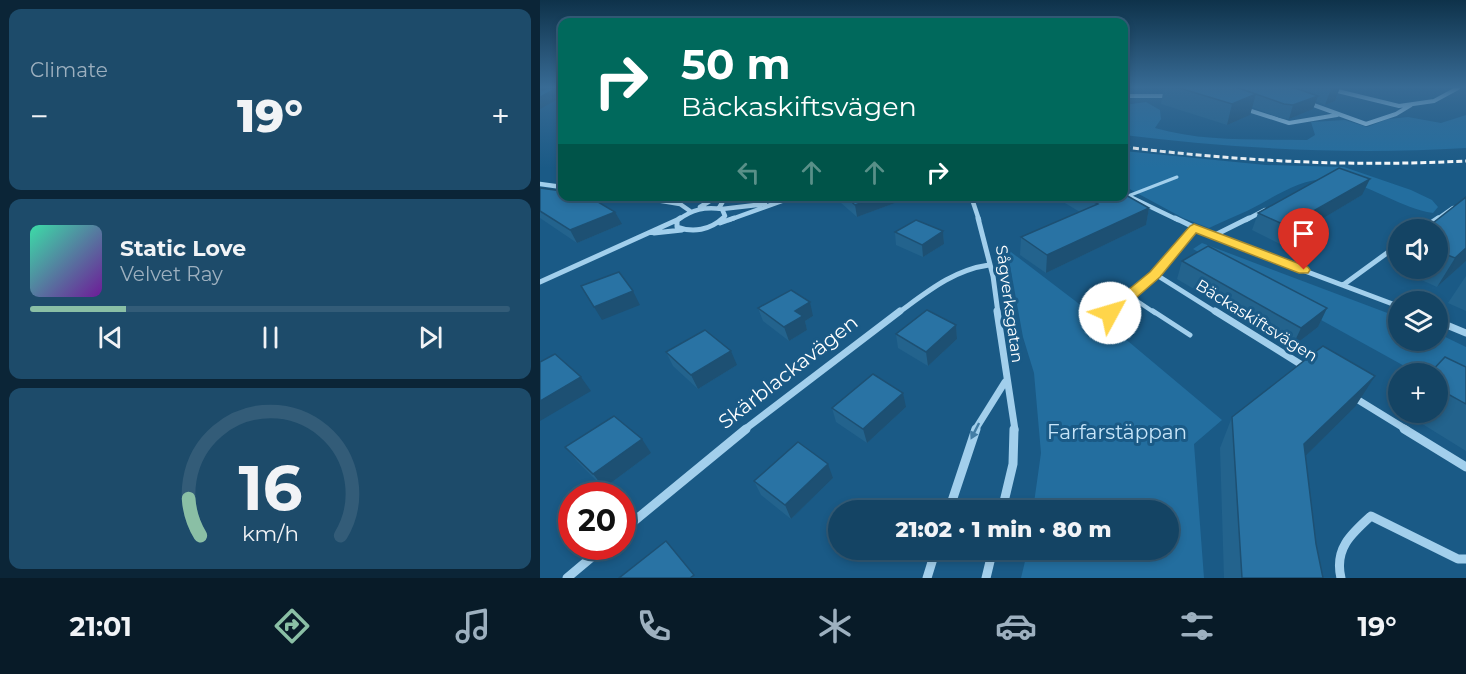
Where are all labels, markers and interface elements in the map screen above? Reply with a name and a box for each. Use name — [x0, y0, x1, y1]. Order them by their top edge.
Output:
text: 50 m — [681, 38, 790, 90]
icon: right — [582, 42, 660, 120]
text: Climate — [30, 58, 108, 82]
text: 19° — [237, 88, 303, 143]
text: Bäckaskiftsvägen — [681, 90, 917, 123]
text: − — [30, 96, 49, 136]
text: + — [491, 96, 510, 136]
icon: left — [732, 156, 765, 189]
icon: ahead — [795, 156, 828, 189]
icon: ahead — [858, 156, 891, 189]
icon: right — [921, 156, 954, 189]
pin — [1278, 208, 1329, 270]
icon: arrive — [1287, 217, 1320, 250]
map controls — [1388, 219, 1448, 423]
button: sound — [1388, 219, 1448, 279]
text: Static Love — [120, 235, 246, 262]
street label: Sågverksgatan — [992, 244, 1027, 364]
text: Velvet Ray — [120, 262, 223, 286]
street label: Bäckaskiftsvägen — [1192, 275, 1321, 366]
position arrow — [1078, 281, 1142, 345]
button: layers — [1388, 291, 1448, 351]
street label: Skärblackavägen — [713, 310, 863, 434]
icon: previous — [94, 321, 127, 354]
icon: pause — [254, 321, 287, 354]
icon: next — [414, 321, 447, 354]
button: + — [1388, 363, 1448, 423]
park label: Farfarstäppan — [1047, 420, 1187, 444]
one-way arrow — [971, 422, 981, 440]
text: 16 — [238, 450, 302, 526]
speed limit sign: 20 — [558, 482, 636, 560]
text: 21:02 · 1 min · 80 m — [896, 516, 1111, 543]
text: km/h — [241, 520, 299, 546]
icon: directions — [271, 605, 313, 647]
icon: music — [452, 605, 494, 647]
icon: phone — [633, 605, 675, 647]
icon: climate — [814, 605, 856, 647]
icon: car — [995, 605, 1037, 647]
icon: filters — [1176, 605, 1218, 647]
text: 21:01 — [70, 610, 132, 643]
text: 19° — [1357, 610, 1396, 643]

